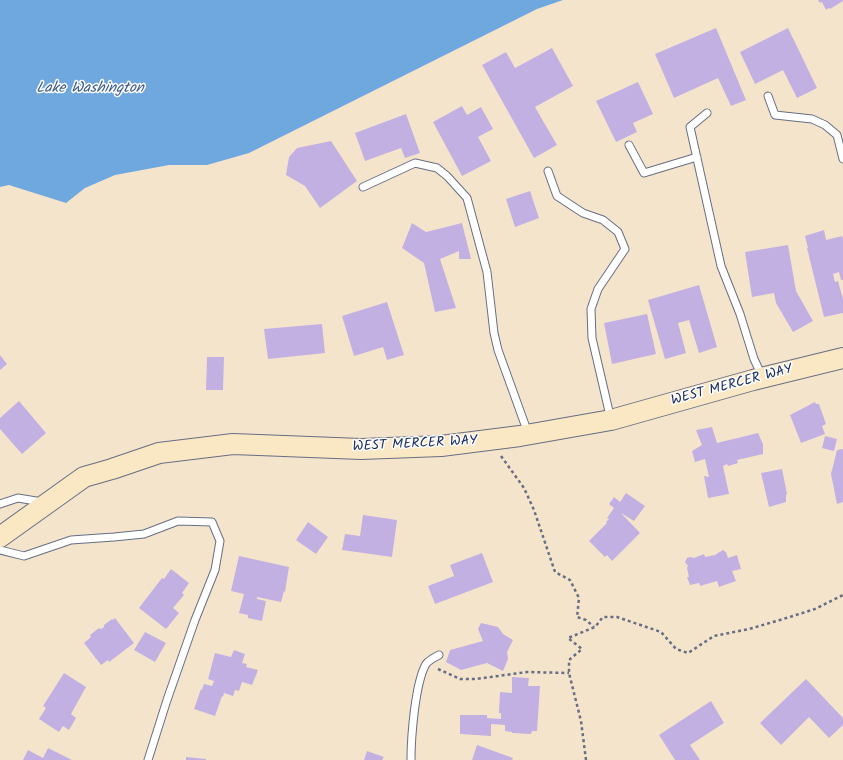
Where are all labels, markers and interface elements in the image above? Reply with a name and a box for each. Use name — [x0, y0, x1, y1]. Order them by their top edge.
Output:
water label: Lake Washington — [36, 80, 144, 98]
street label: WEST MERCER WAY — [669, 362, 795, 410]
street label: WEST MERCER WAY — [352, 433, 478, 457]

